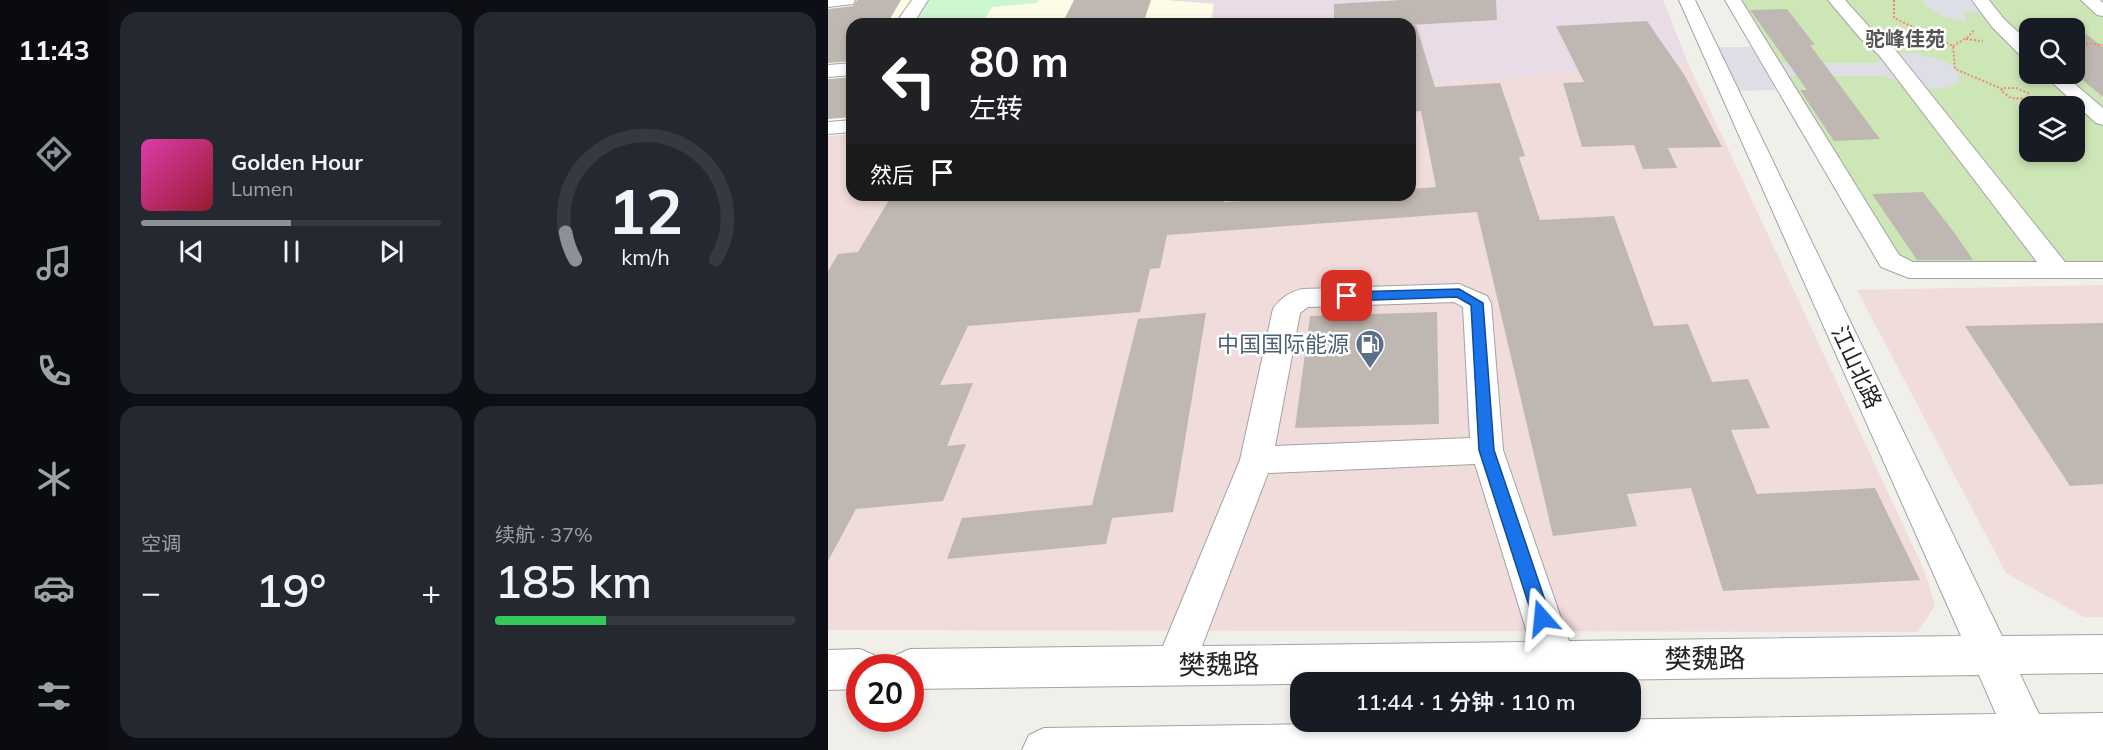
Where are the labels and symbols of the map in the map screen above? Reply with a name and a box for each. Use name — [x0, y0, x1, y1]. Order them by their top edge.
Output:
district label: 驼峰佳苑 — [1865, 26, 1945, 51]
pin — [1321, 270, 1372, 321]
street label: 江山北路 — [1826, 321, 1888, 413]
fuel station icon: 中国国际能源 — [1354, 328, 1386, 370]
place label: 中国国际能源 — [1217, 330, 1349, 358]
position arrow — [1510, 586, 1574, 650]
street label: 樊魏路 — [1664, 640, 1746, 676]
street label: 樊魏路 — [1178, 646, 1260, 682]
speed limit sign: 20 — [846, 654, 924, 732]

